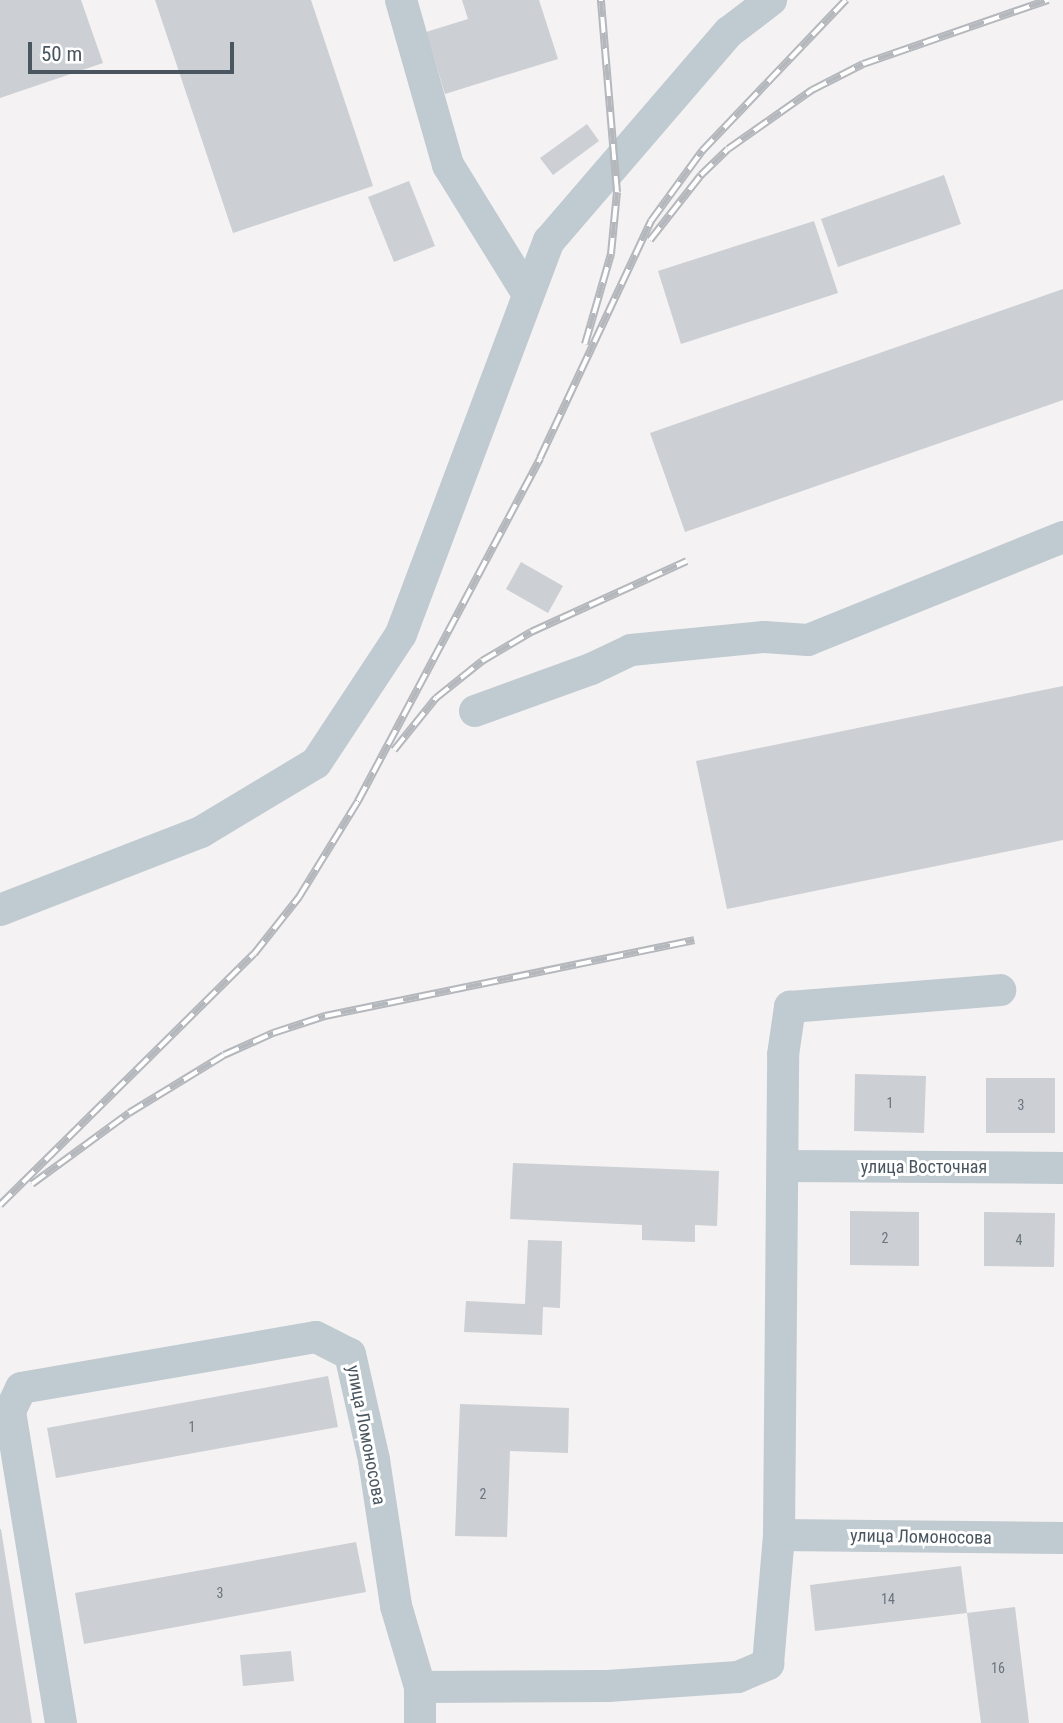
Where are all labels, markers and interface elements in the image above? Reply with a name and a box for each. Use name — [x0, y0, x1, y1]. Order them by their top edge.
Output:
scale bar — [32, 28, 238, 72]
text: 50 m — [41, 42, 82, 66]
house number: 1 — [887, 1095, 893, 1111]
house number: 3 — [1018, 1097, 1024, 1113]
street label: улица Восточная — [861, 1156, 987, 1178]
house number: 2 — [882, 1230, 888, 1246]
house number: 4 — [1016, 1232, 1022, 1248]
street label: улица Ломоносова — [342, 1363, 390, 1507]
house number: 1 — [189, 1419, 195, 1435]
house number: 2 — [480, 1486, 486, 1502]
street label: улица Ломоносова — [850, 1525, 992, 1549]
house number: 3 — [217, 1585, 223, 1601]
house number: 14 — [881, 1591, 895, 1607]
house number: 16 — [991, 1660, 1005, 1676]

